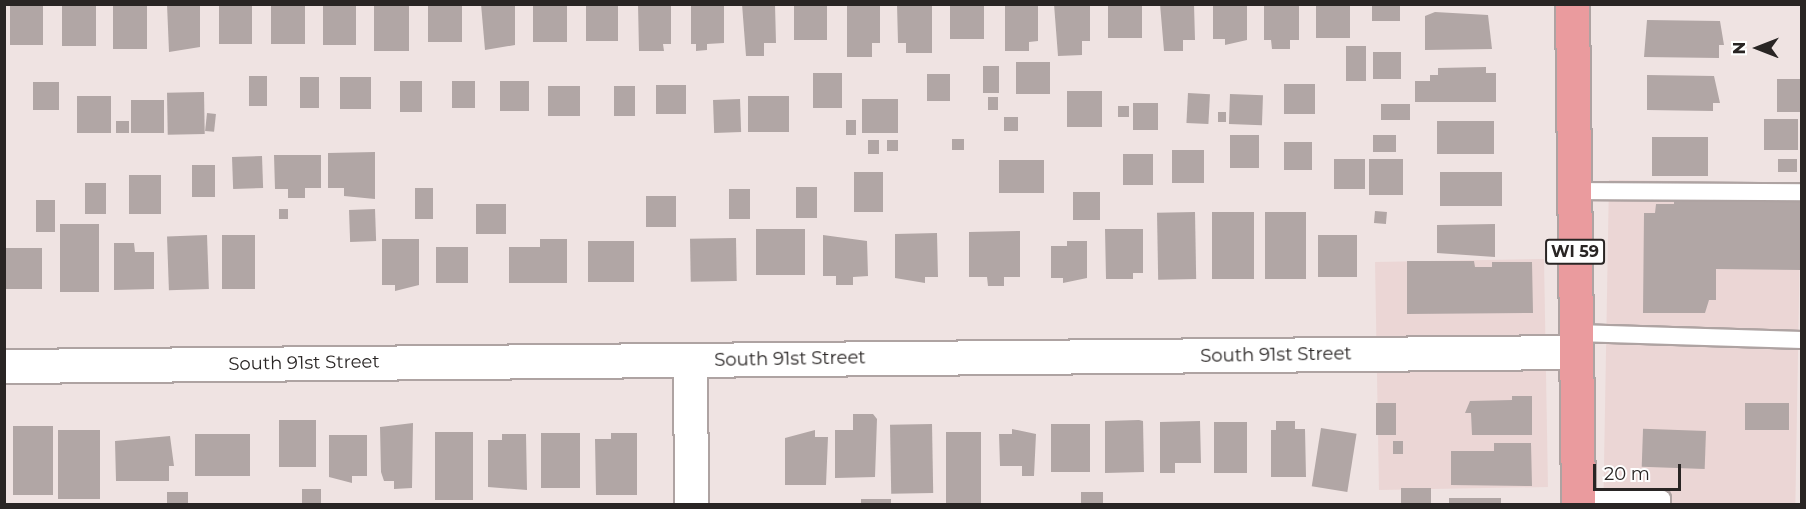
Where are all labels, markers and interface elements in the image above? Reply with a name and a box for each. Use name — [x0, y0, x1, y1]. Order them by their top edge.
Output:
north arrow — [1728, 18, 1788, 78]
text: N — [1730, 42, 1749, 54]
road number: WI 59 — [1545, 239, 1605, 265]
street label: South 91st Street — [1200, 343, 1352, 367]
street label: South 91st Street — [714, 347, 866, 371]
street label: South 91st Street — [228, 351, 380, 375]
scale bar — [1596, 452, 1684, 490]
text: 20 m — [1604, 463, 1650, 485]

